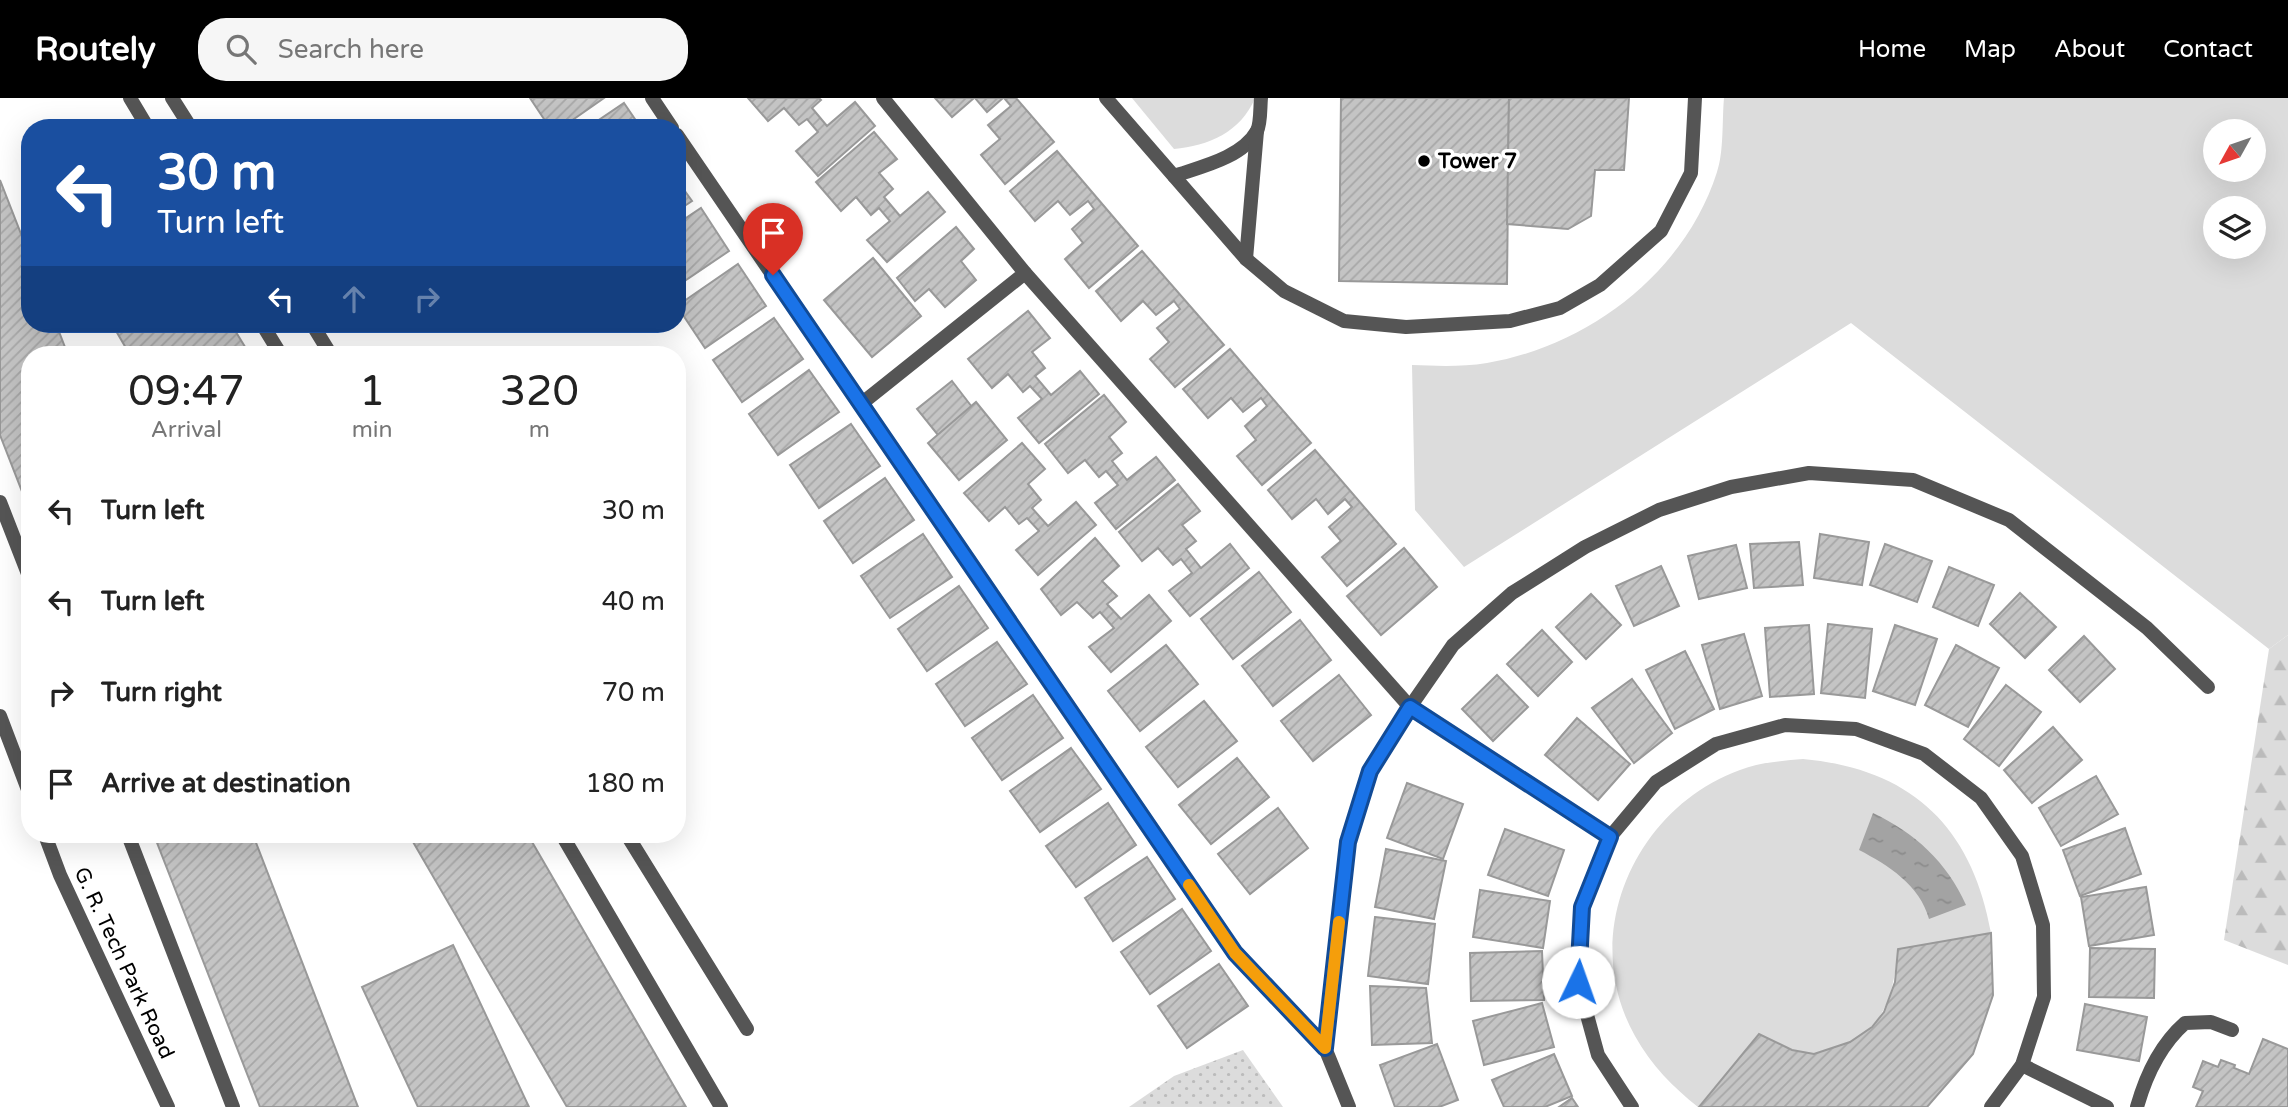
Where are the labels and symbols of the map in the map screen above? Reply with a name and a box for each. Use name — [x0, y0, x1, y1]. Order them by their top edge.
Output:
north arrow — [2203, 119, 2266, 182]
place label: Tower 7 — [1437, 149, 1517, 174]
marker: Tower 7 — [1416, 153, 1432, 169]
pin — [743, 203, 803, 275]
street label: G. R. Tech Park Road — [69, 863, 179, 1063]
position arrow — [1541, 945, 1615, 1019]

